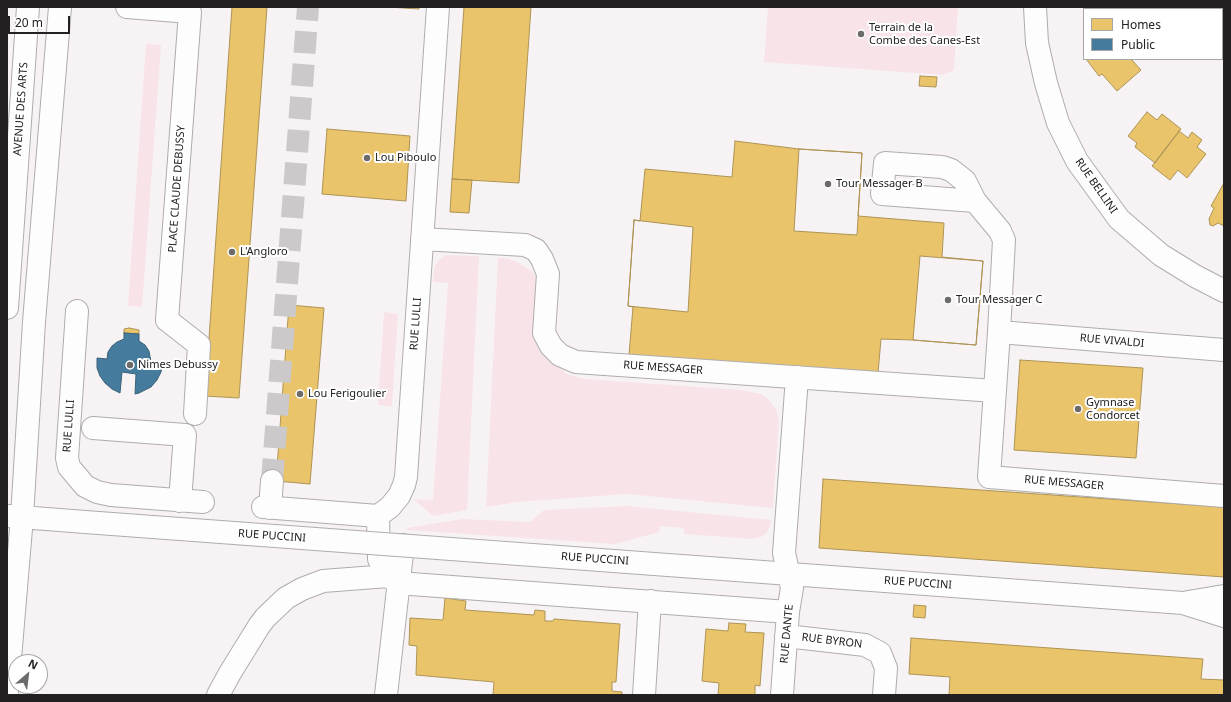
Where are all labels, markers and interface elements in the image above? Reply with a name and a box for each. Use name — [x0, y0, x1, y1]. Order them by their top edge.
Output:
scale bar — [10, 8, 72, 34]
legend — [1083, 8, 1223, 60]
text: 20 m — [15, 14, 43, 31]
text: Homes — [1121, 16, 1161, 33]
place label: Terrain de la Combe des Canes-Est — [869, 21, 980, 47]
marker: Terrain de la Combe des Canes-Est — [856, 29, 866, 39]
text: Public — [1121, 36, 1155, 53]
street label: AVENUE DES ARTS — [11, 62, 31, 156]
street label: PLACE CLAUDE DEBUSSY — [166, 125, 188, 253]
place label: Lou Piboulo — [375, 151, 436, 165]
marker: Lou Piboulo — [362, 153, 372, 163]
street label: RUE BELLINI — [1072, 156, 1120, 216]
place label: Tour Messager B — [836, 177, 923, 191]
marker: Tour Messager B — [823, 179, 833, 189]
place label: L'Angloro — [240, 245, 288, 259]
marker: L'Angloro — [227, 247, 237, 257]
place label: Tour Messager C — [956, 293, 1042, 307]
marker: Tour Messager C — [943, 295, 953, 305]
street label: RUE LULLI — [408, 297, 424, 351]
street label: RUE VIVALDI — [1079, 332, 1145, 350]
place label: Nimes Debussy — [138, 358, 218, 372]
street label: RUE MESSAGER — [623, 359, 703, 377]
marker: Nimes Debussy — [125, 360, 135, 370]
place label: Lou Ferigoulier — [308, 387, 386, 401]
marker: Lou Ferigoulier — [295, 389, 305, 399]
place label: Gymnase Condorcet — [1086, 396, 1140, 422]
street label: RUE LULLI — [61, 399, 77, 453]
marker: Gymnase Condorcet — [1073, 404, 1083, 414]
street label: RUE MESSAGER — [1024, 473, 1104, 493]
street label: RUE PUCCINI — [238, 527, 306, 545]
street label: RUE PUCCINI — [561, 550, 629, 568]
street label: RUE PUCCINI — [884, 574, 952, 592]
street label: RUE DANTE — [778, 604, 796, 664]
street label: RUE BYRON — [801, 631, 863, 651]
north arrow — [8, 654, 48, 694]
text: N — [26, 655, 41, 673]

